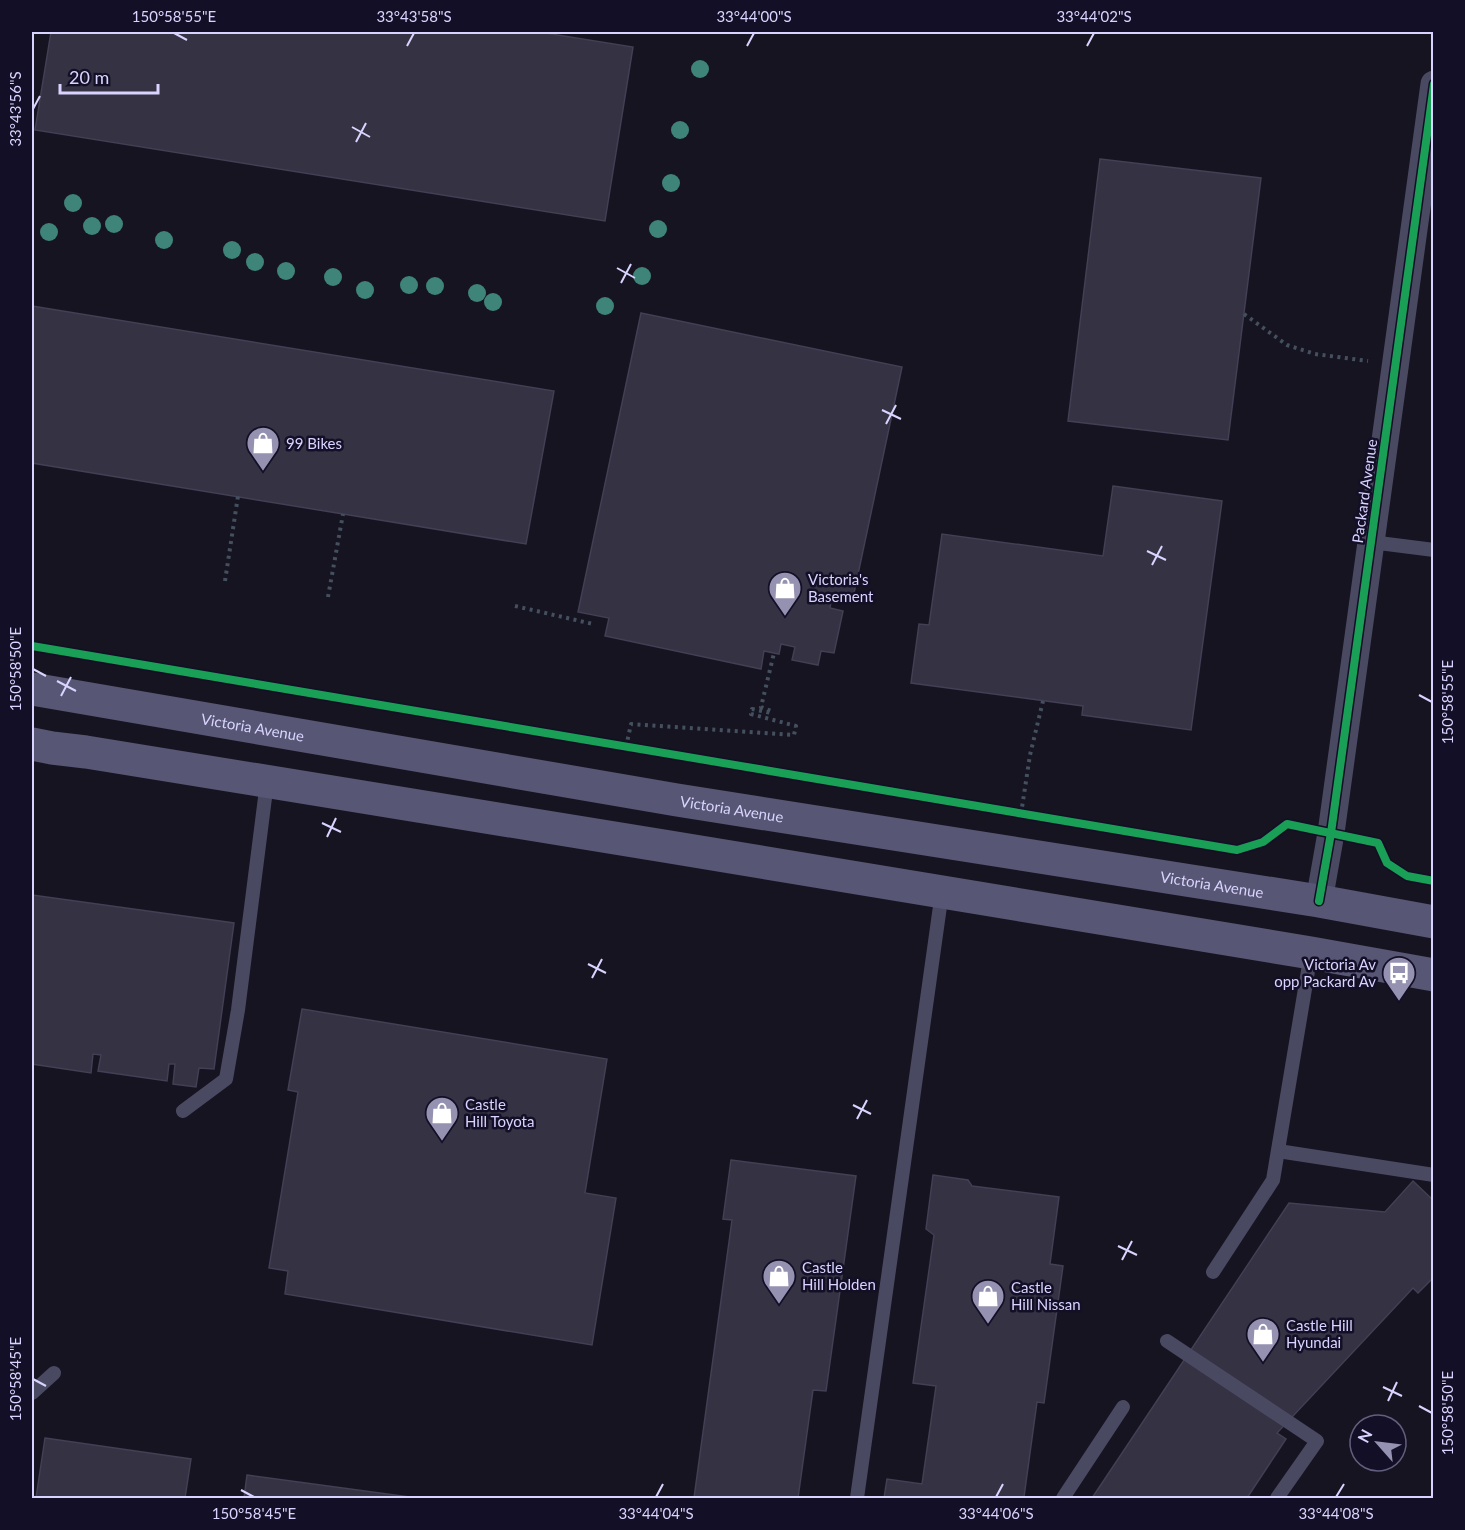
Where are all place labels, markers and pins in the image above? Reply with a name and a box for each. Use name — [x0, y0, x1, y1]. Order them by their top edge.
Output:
shop icon: 99 Bikes — [245, 425, 281, 472]
place label: 99 Bikes — [286, 434, 342, 452]
shop icon: Victoria's Basement — [767, 570, 803, 617]
place label: Victoria's Basement — [808, 570, 874, 605]
place label: Victoria Av opp Packard Av — [1274, 955, 1376, 990]
bus stop icon: Victoria Av opp Packard Av — [1381, 955, 1417, 1002]
shop icon: Castle Hill Toyota — [424, 1095, 460, 1142]
place label: Castle Hill Toyota — [465, 1095, 534, 1130]
shop icon: Castle Hill Holden — [761, 1258, 797, 1305]
place label: Castle Hill Holden — [802, 1258, 876, 1293]
shop icon: Castle Hill Nissan — [970, 1278, 1006, 1325]
place label: Castle Hill Nissan — [1011, 1278, 1081, 1313]
shop icon: Castle Hill Hyundai — [1245, 1316, 1281, 1363]
place label: Castle Hill Hyundai — [1286, 1316, 1353, 1351]

